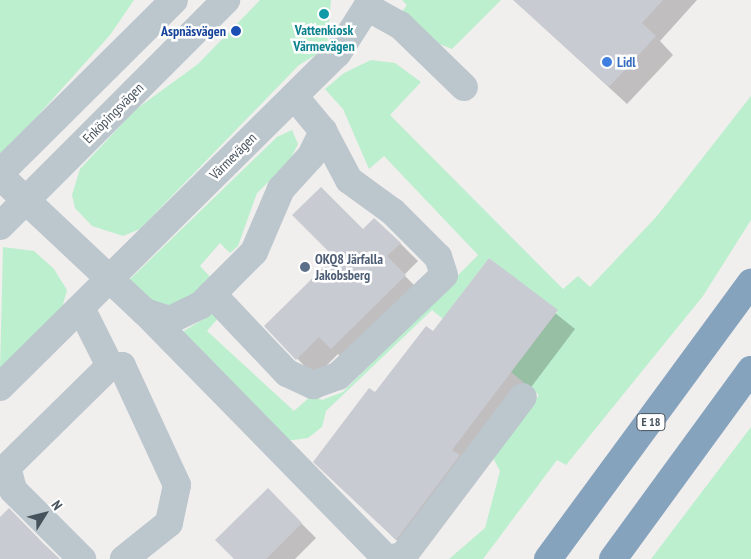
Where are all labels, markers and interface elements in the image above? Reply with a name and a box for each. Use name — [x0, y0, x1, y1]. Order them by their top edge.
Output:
marker: Vattenkiosk Värmevägen — [318, 8, 330, 20]
place label: Vattenkiosk Värmevägen — [293, 22, 355, 54]
place label: Aspnäsvägen — [161, 23, 226, 39]
marker: Aspnäsvägen — [230, 25, 242, 37]
place label: Lidl — [617, 54, 636, 70]
marker: Lidl — [601, 56, 613, 68]
street label: Enköpingsvägen — [79, 79, 147, 147]
street label: Värmevägen — [206, 129, 260, 183]
place label: OKQ8 Järfalla Jakobsberg — [315, 251, 383, 284]
marker: OKQ8 Järfalla Jakobsberg — [299, 261, 311, 273]
road number: E 18 — [636, 412, 666, 432]
north arrow — [20, 489, 70, 539]
text: N — [48, 497, 67, 514]

